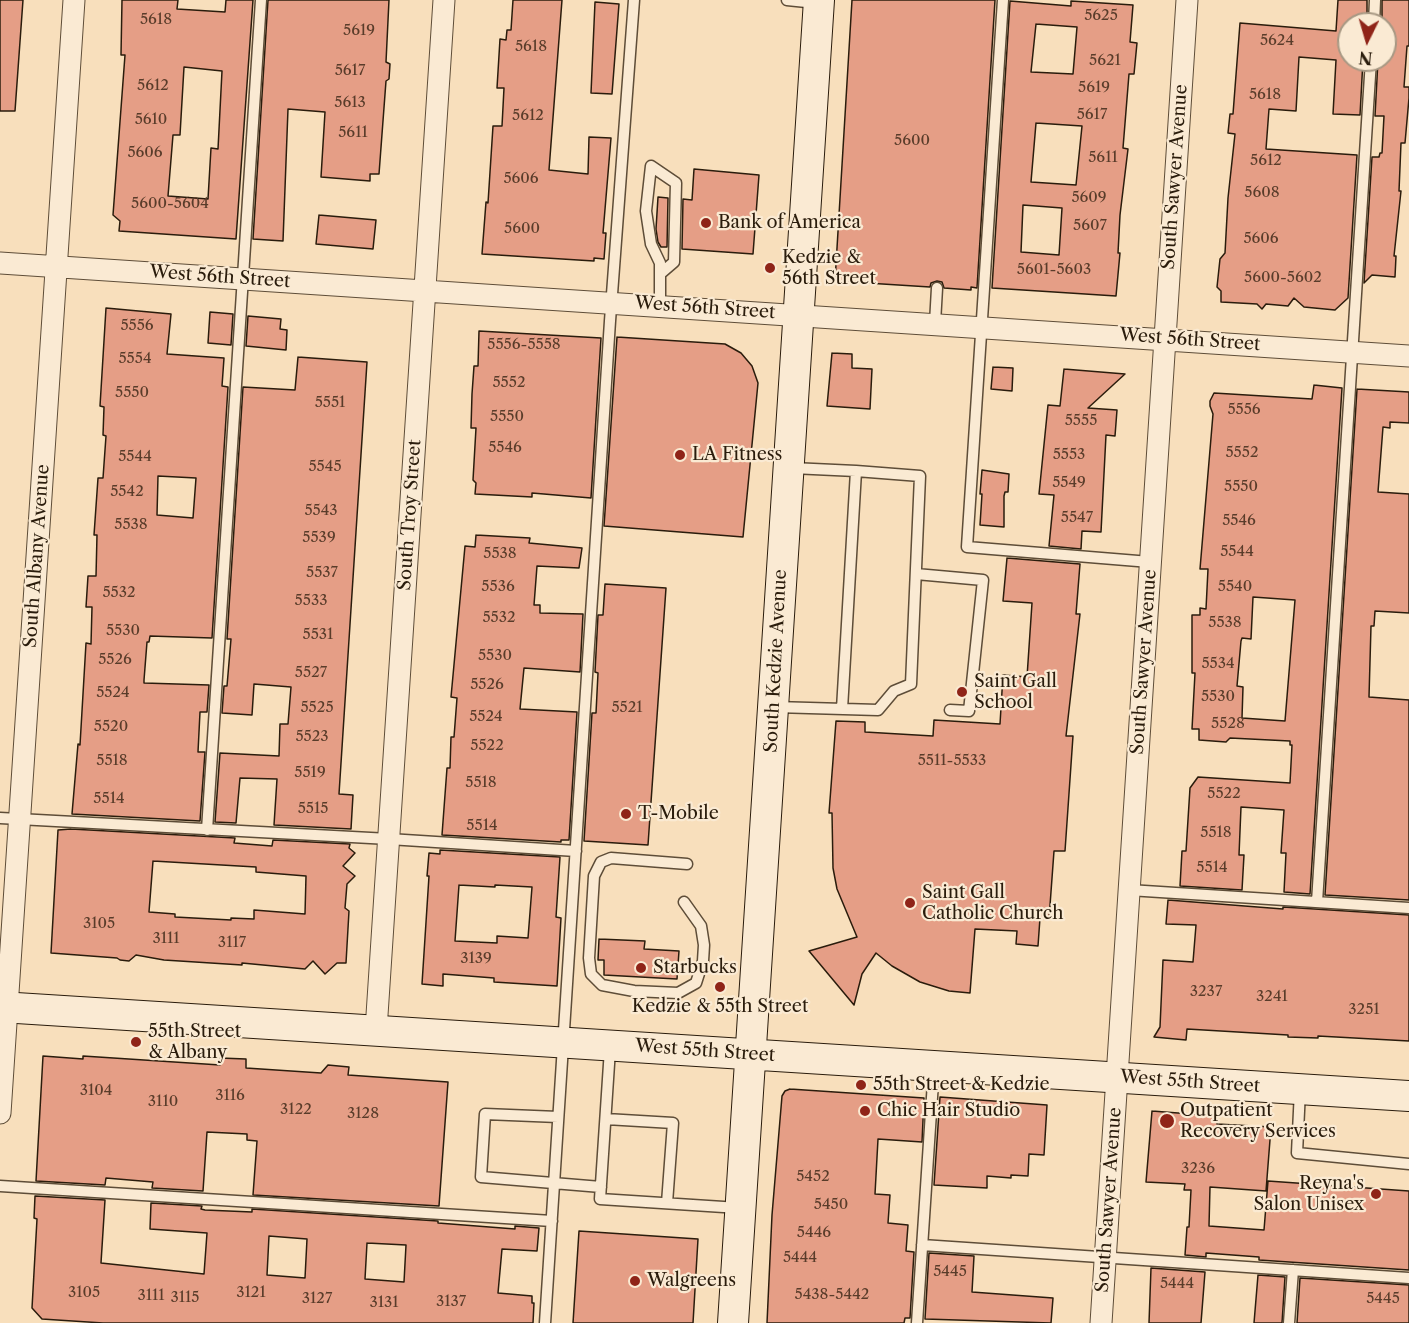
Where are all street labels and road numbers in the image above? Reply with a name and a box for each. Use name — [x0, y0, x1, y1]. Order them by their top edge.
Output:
street label: South Sawyer Avenue — [1158, 84, 1192, 270]
street label: West 56th Street — [149, 261, 291, 293]
street label: West 56th Street — [634, 292, 776, 324]
street label: West 56th Street — [1119, 324, 1261, 356]
street label: South Troy Street — [394, 439, 426, 591]
street label: South Albany Avenue — [20, 463, 54, 649]
street label: South Kedzie Avenue — [760, 569, 792, 753]
street label: South Sawyer Avenue — [1127, 569, 1161, 755]
street label: West 55th Street — [634, 1035, 776, 1067]
street label: West 55th Street — [1119, 1066, 1261, 1098]
street label: South Sawyer Avenue — [1092, 1107, 1126, 1293]

